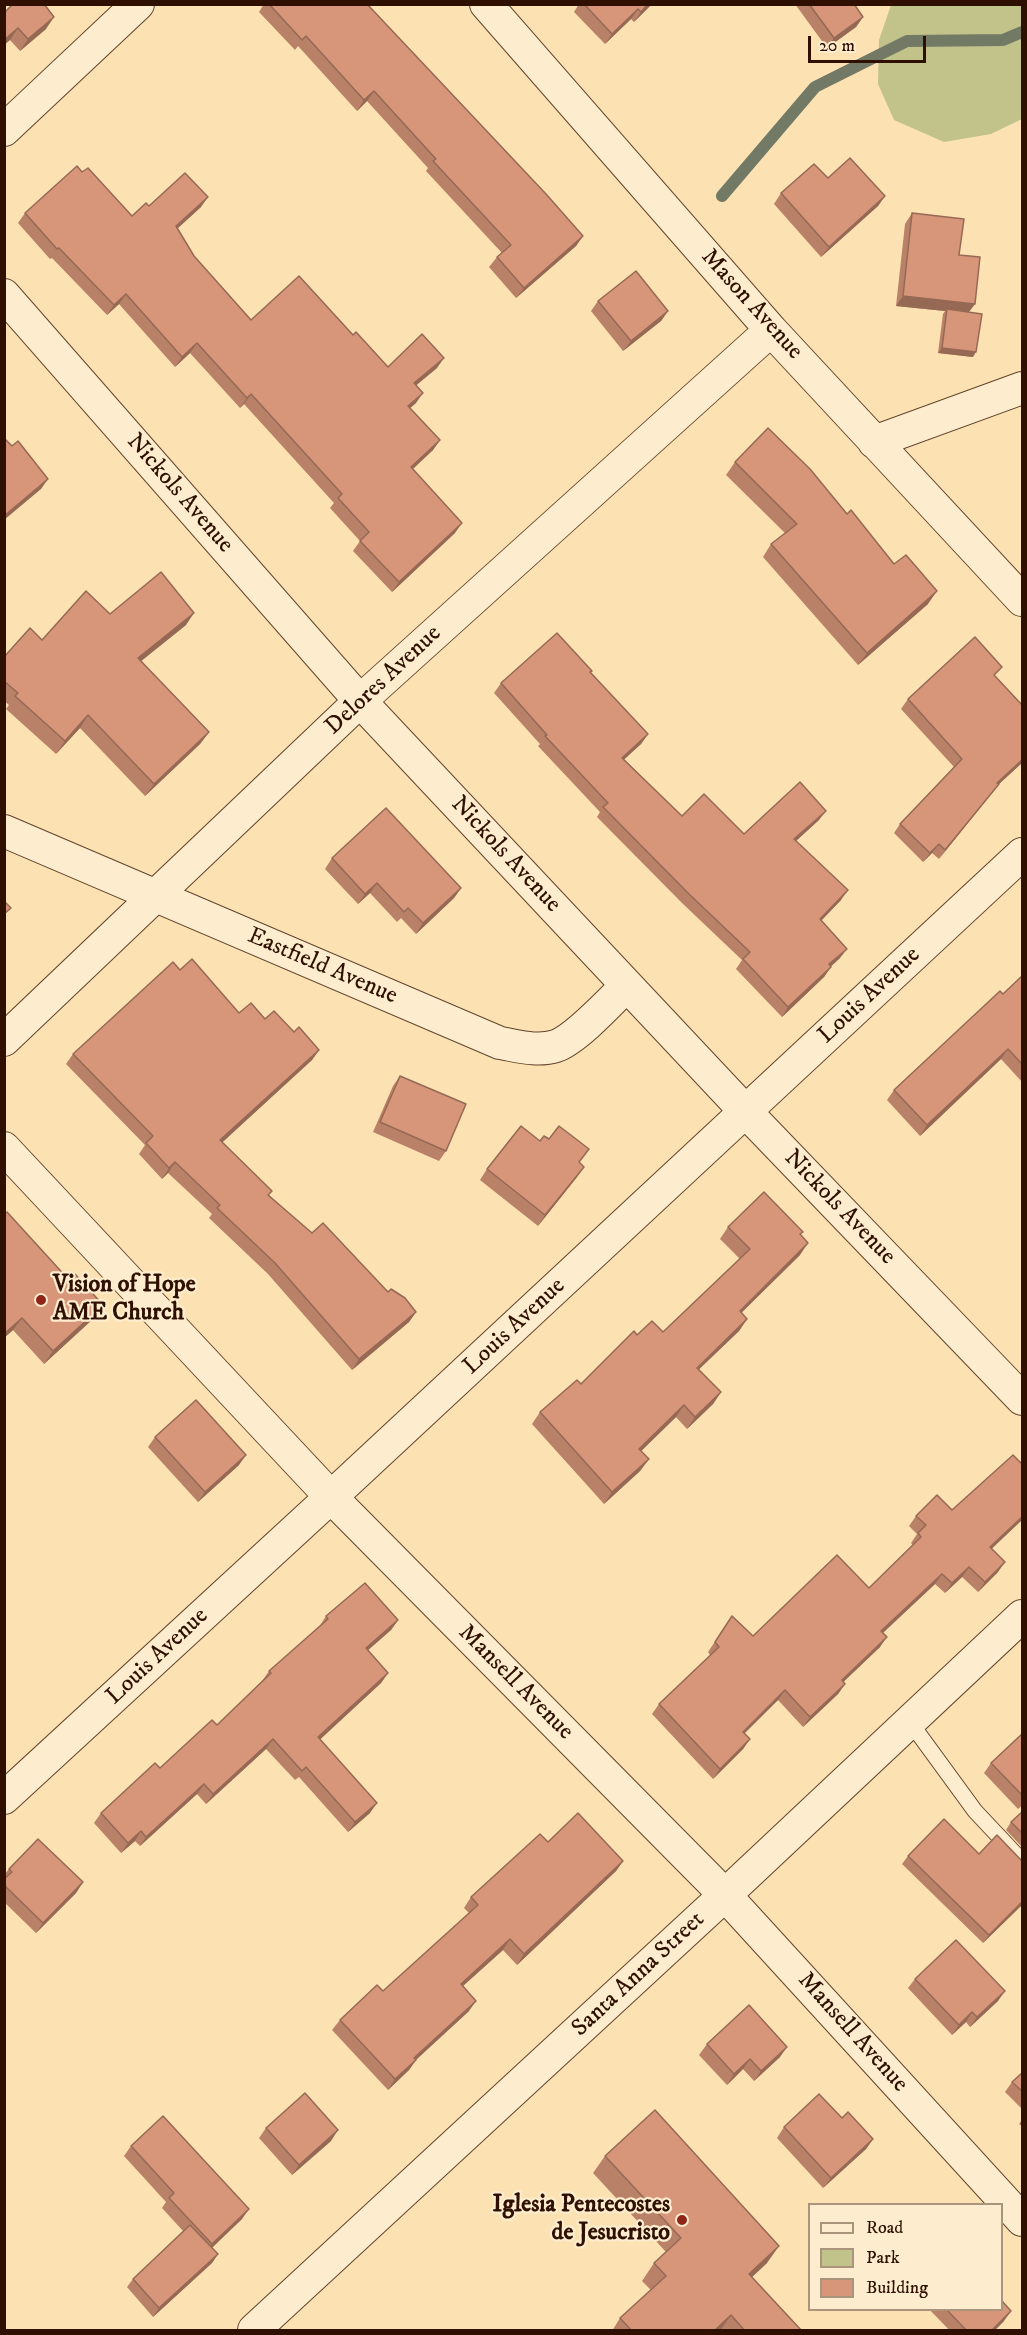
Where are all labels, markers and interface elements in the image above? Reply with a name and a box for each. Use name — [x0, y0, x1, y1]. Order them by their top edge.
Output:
scale bar — [811, 24, 930, 62]
text: 20 m — [819, 35, 855, 57]
street label: Mason Avenue — [694, 244, 808, 366]
street label: Nickols Avenue — [119, 429, 239, 559]
street label: Delores Avenue — [320, 620, 448, 742]
street label: Nickols Avenue — [444, 791, 566, 919]
street label: Eastfield Avenue — [243, 923, 401, 1011]
street label: Louis Avenue — [813, 941, 927, 1051]
street label: Nickols Avenue — [777, 1145, 901, 1271]
place label: Vision of Hope AME Church — [53, 1272, 196, 1328]
street label: Louis Avenue — [458, 1272, 572, 1382]
marker: Vision of Hope AME Church — [34, 1293, 48, 1307]
street label: Louis Avenue — [101, 1602, 215, 1712]
street label: Mansell Avenue — [451, 1619, 579, 1747]
street label: Santa Anna Street — [567, 1906, 711, 2044]
street label: Mansell Avenue — [791, 1967, 913, 2099]
place label: Iglesia Pentecostes de Jesucristo — [493, 2192, 670, 2248]
legend — [808, 2203, 1003, 2311]
marker: Iglesia Pentecostes de Jesucristo — [675, 2213, 689, 2227]
text: Road — [866, 2217, 903, 2239]
text: Park — [866, 2247, 900, 2269]
text: Building — [866, 2277, 928, 2299]

